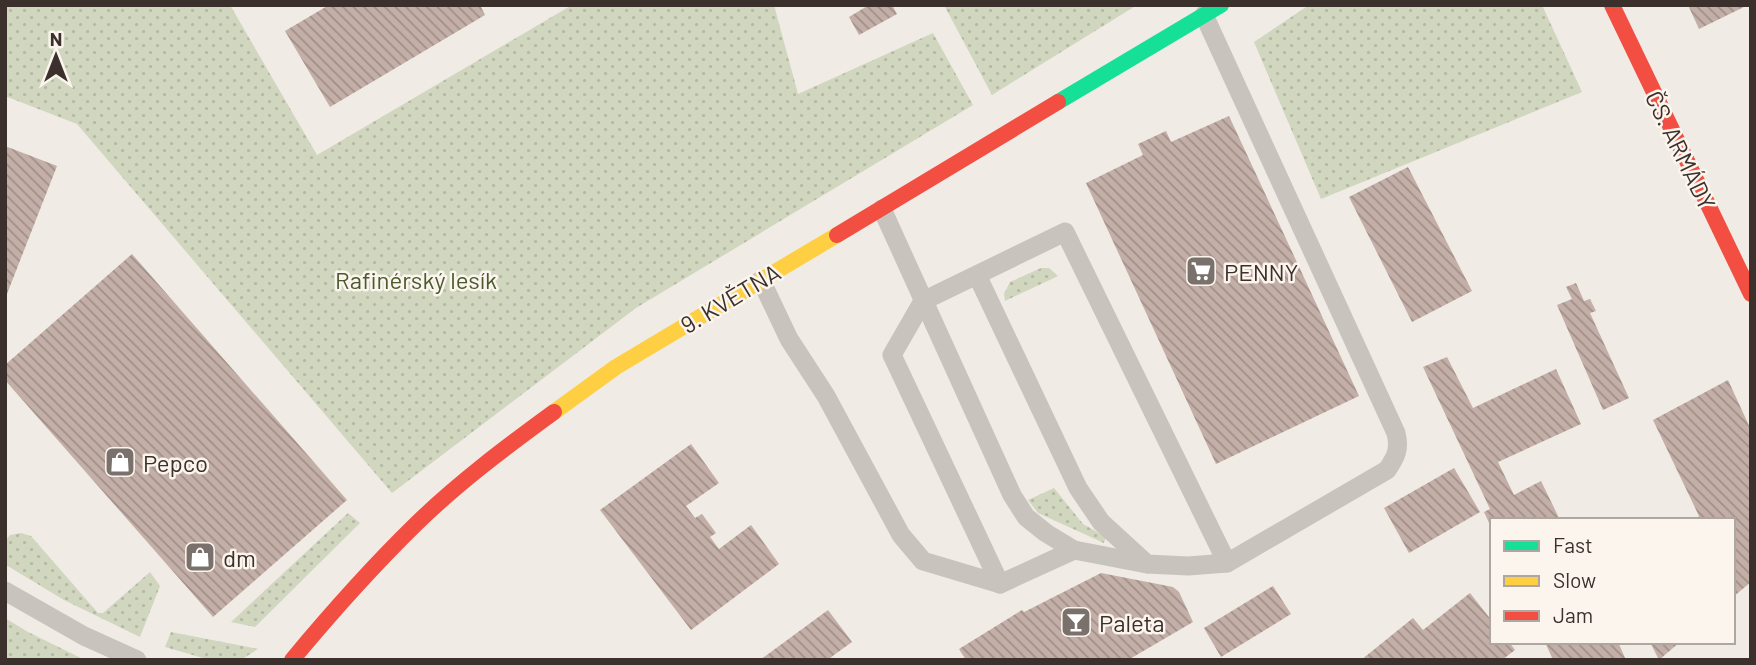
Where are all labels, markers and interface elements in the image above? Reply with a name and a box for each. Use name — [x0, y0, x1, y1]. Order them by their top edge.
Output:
north arrow — [21, 21, 91, 91]
text: N — [50, 27, 62, 50]
street label: ČS. ARMÁDY — [1640, 86, 1722, 214]
supermarket icon: PENNY — [1184, 254, 1218, 288]
street label: 9. KVĚTNA — [675, 257, 785, 339]
place label: PENNY — [1224, 257, 1298, 286]
park label: Rafinérský lesík — [335, 265, 497, 294]
shop icon: Pepco — [103, 445, 137, 479]
place label: Pepco — [143, 448, 208, 477]
legend — [1490, 518, 1735, 644]
text: Fast — [1553, 532, 1593, 557]
shop icon: dm — [183, 540, 217, 574]
place label: dm — [223, 543, 256, 572]
text: Slow — [1553, 567, 1596, 592]
text: Jam — [1553, 602, 1593, 627]
bar icon: Paleta — [1059, 605, 1093, 639]
place label: Paleta — [1099, 608, 1165, 637]

